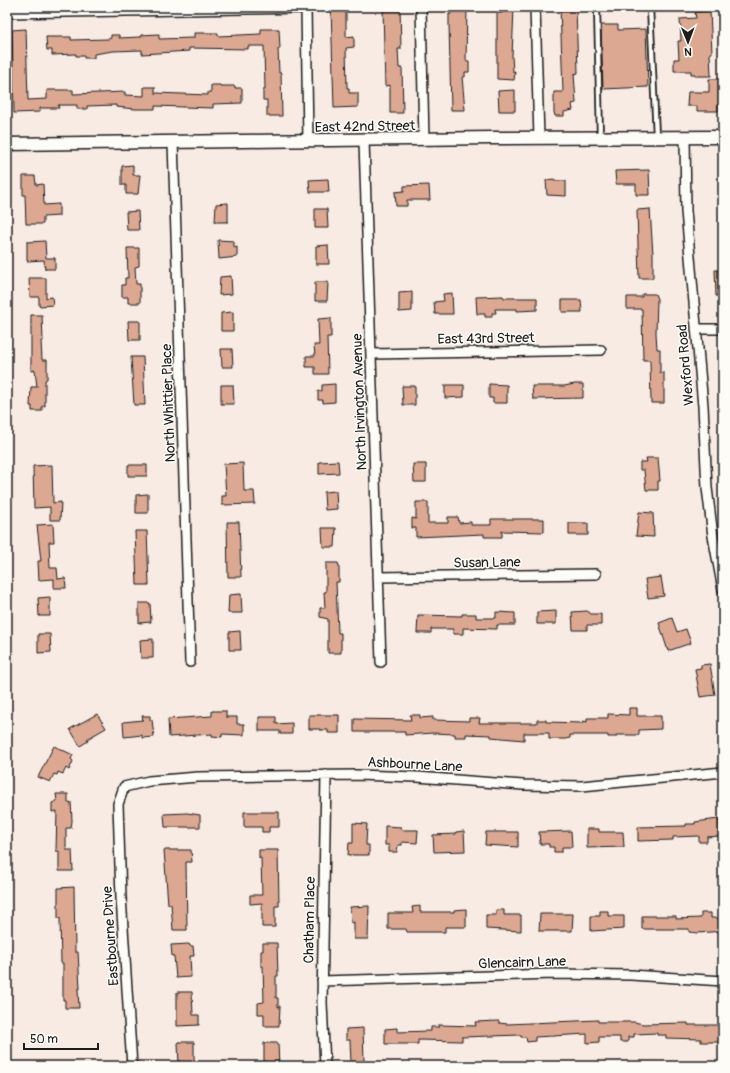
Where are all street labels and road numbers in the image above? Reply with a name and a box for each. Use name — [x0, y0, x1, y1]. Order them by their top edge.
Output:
street label: East 42nd Street — [315, 117, 416, 136]
street label: Wexford Road — [673, 323, 698, 406]
street label: East 43rd Street — [437, 329, 535, 348]
street label: North Irvington Avenue — [349, 333, 370, 471]
street label: North Whittier Place — [158, 343, 179, 463]
street label: Susan Lane — [453, 553, 521, 572]
street label: Ashbourne Lane — [367, 754, 463, 775]
street label: Chatham Place — [300, 876, 319, 964]
street label: Eastbourne Drive — [99, 885, 122, 986]
street label: Glencairn Lane — [478, 952, 566, 973]

